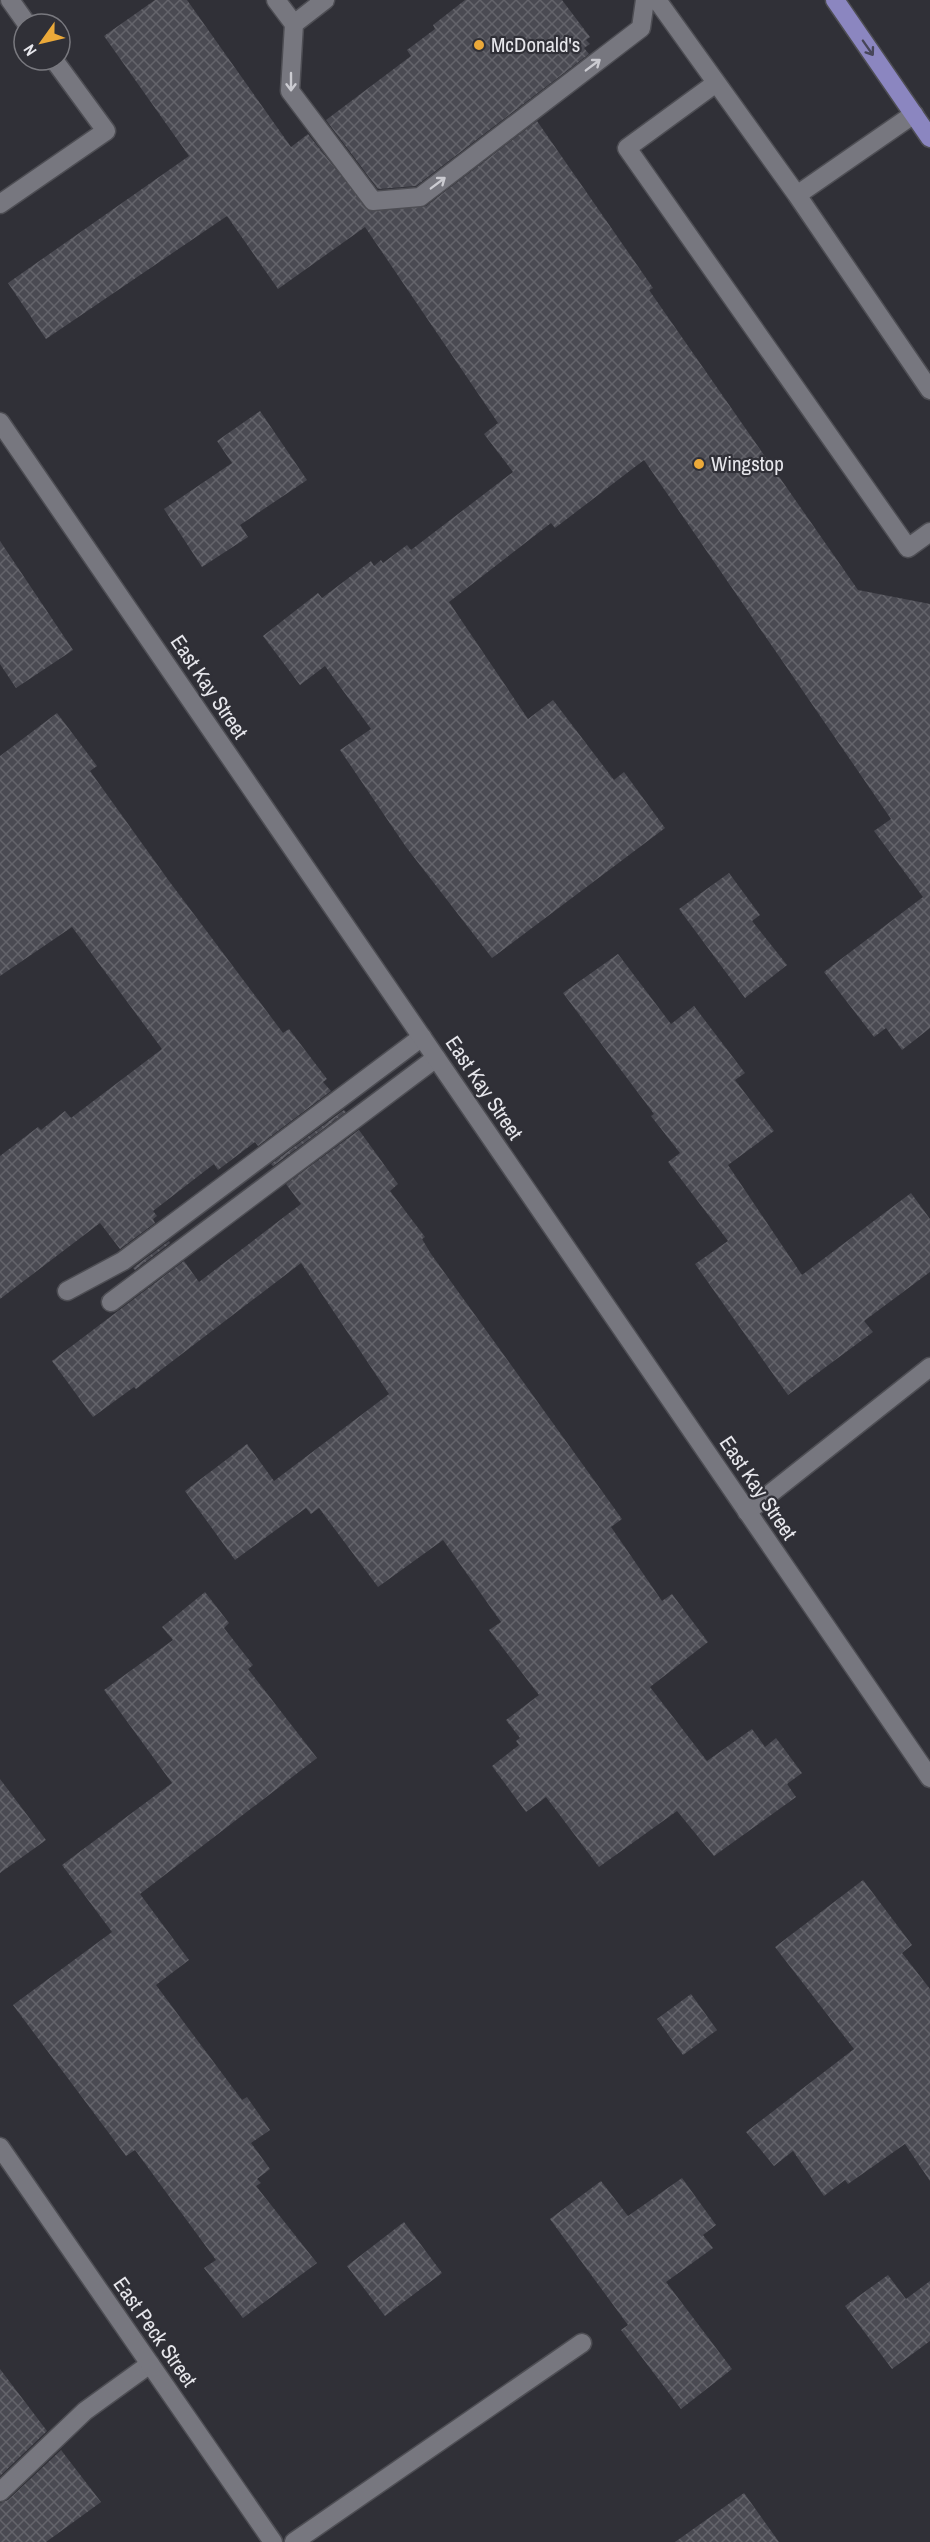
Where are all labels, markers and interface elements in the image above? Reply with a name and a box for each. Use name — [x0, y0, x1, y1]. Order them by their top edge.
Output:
north arrow — [12, 12, 72, 72]
place label: McDonald's — [491, 30, 580, 59]
marker: McDonald's — [472, 38, 486, 52]
text: N — [18, 40, 41, 60]
one-way arrow — [862, 40, 874, 56]
one-way arrow — [584, 59, 600, 71]
one-way arrow — [285, 72, 297, 91]
one-way arrow — [429, 177, 445, 190]
place label: Wingstop — [711, 449, 784, 478]
marker: Wingstop — [692, 457, 706, 471]
street label: East Kay Street — [164, 629, 255, 745]
street label: East Kay Street — [439, 1030, 530, 1146]
street label: East Kay Street — [713, 1430, 804, 1546]
street label: East Peck Street — [107, 2271, 204, 2393]

